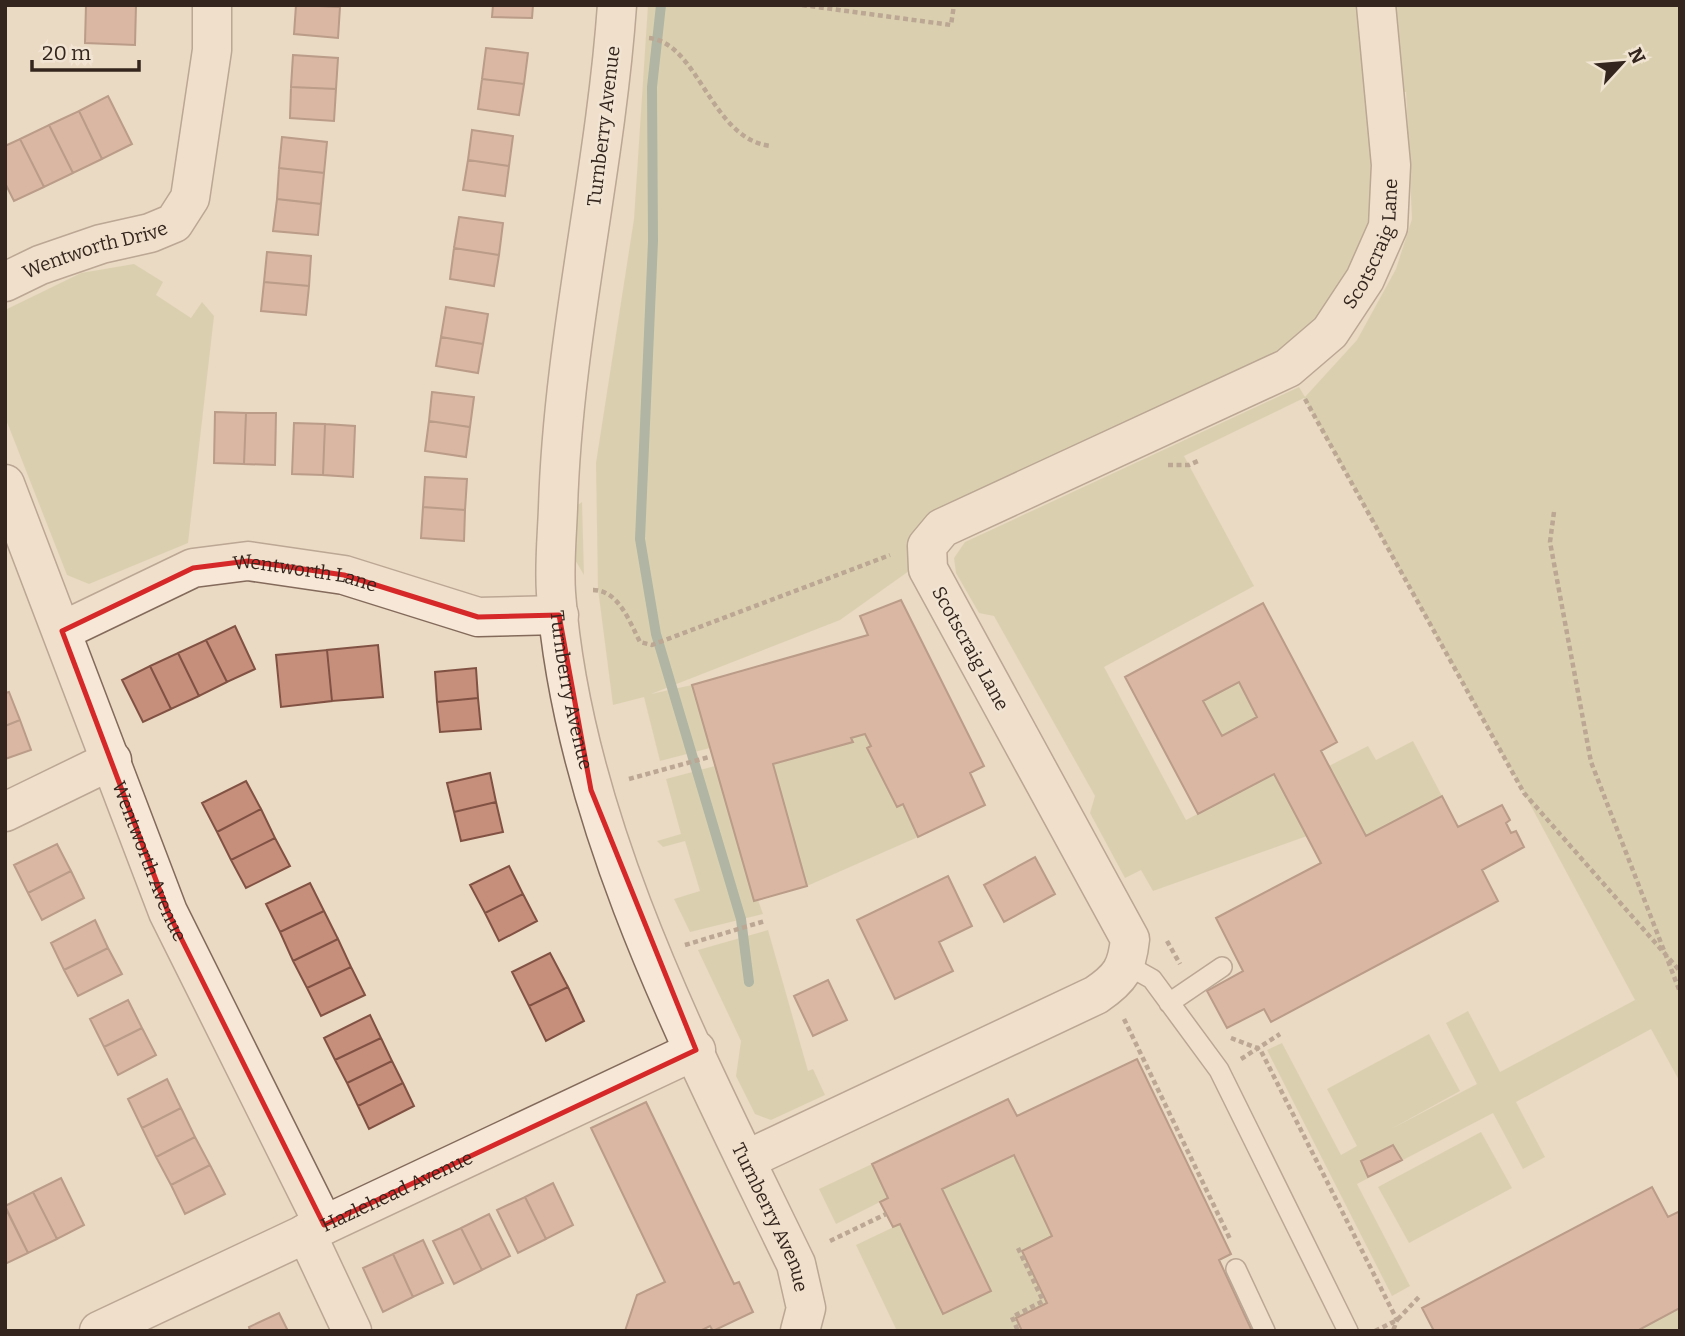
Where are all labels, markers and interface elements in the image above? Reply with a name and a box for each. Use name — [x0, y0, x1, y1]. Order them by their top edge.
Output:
scale bar — [32, 28, 138, 72]
north arrow — [1587, 28, 1657, 98]
text: 20 m — [42, 40, 91, 66]
street label: Turnberry Avenue — [582, 44, 625, 208]
text: N — [1623, 44, 1651, 68]
street label: Scotscraig Lane — [1338, 178, 1402, 313]
street label: Wentworth Drive — [19, 216, 171, 284]
street label: Wentworth Lane — [231, 549, 380, 597]
street label: Scotscraig Lane — [927, 582, 1014, 714]
street label: Turnberry Avenue — [546, 609, 598, 772]
street label: Wentworth Avenue — [107, 778, 192, 945]
street label: Turnberry Avenue — [727, 1139, 813, 1294]
street label: Hazlehead Avenue — [317, 1146, 476, 1237]

